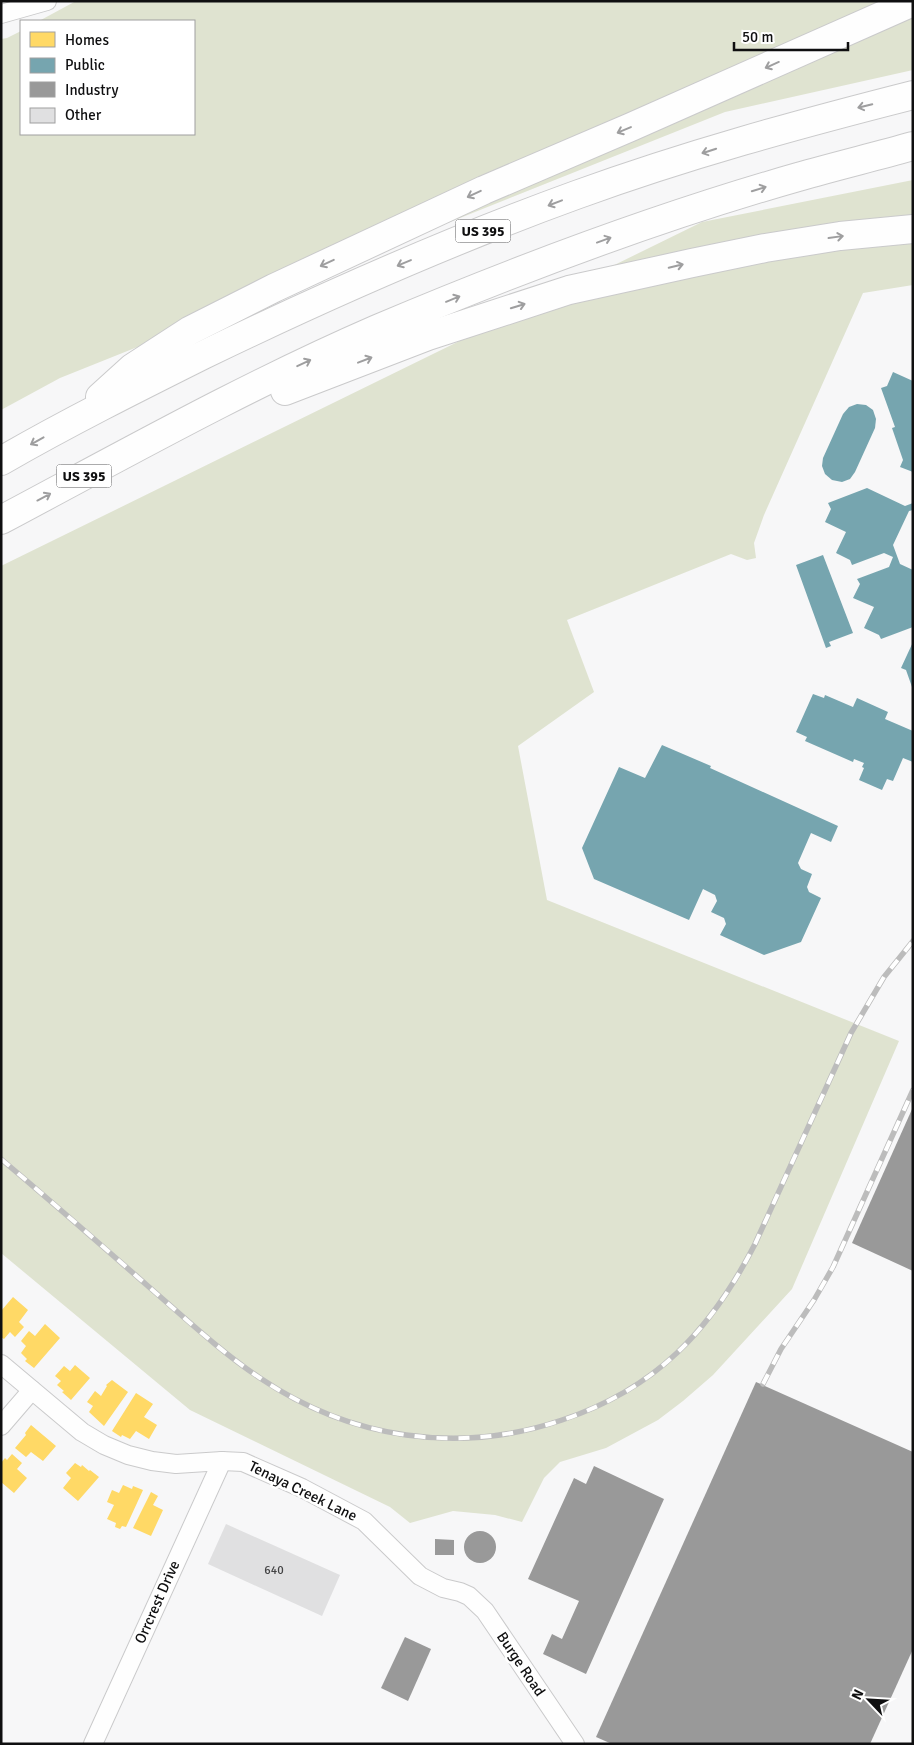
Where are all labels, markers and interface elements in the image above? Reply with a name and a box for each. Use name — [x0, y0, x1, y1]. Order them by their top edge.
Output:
legend — [20, 20, 195, 135]
scale bar — [734, 20, 848, 52]
text: 50 m — [742, 28, 773, 46]
text: Homes — [65, 31, 109, 49]
text: Public — [65, 56, 105, 74]
one-way arrow — [765, 60, 780, 70]
text: Industry — [65, 81, 118, 99]
one-way arrow — [858, 102, 874, 111]
text: Other — [65, 106, 102, 124]
one-way arrow — [617, 126, 632, 136]
one-way arrow — [702, 147, 718, 156]
one-way arrow — [750, 184, 766, 194]
one-way arrow — [467, 190, 482, 200]
one-way arrow — [548, 199, 563, 208]
road number: US 395 — [456, 220, 510, 242]
one-way arrow — [827, 232, 843, 242]
one-way arrow — [596, 235, 611, 244]
one-way arrow — [397, 258, 412, 268]
one-way arrow — [320, 259, 335, 268]
one-way arrow — [667, 261, 683, 270]
one-way arrow — [445, 293, 460, 303]
one-way arrow — [510, 301, 526, 311]
one-way arrow — [357, 355, 372, 364]
one-way arrow — [296, 358, 311, 368]
one-way arrow — [31, 436, 45, 446]
road number: US 395 — [56, 464, 112, 488]
one-way arrow — [36, 492, 51, 501]
street label: Tenaya Creek Lane — [246, 1457, 360, 1525]
street label: Orrcrest Drive — [131, 1558, 183, 1646]
house number: 640 — [264, 1563, 284, 1578]
street label: Burge Road — [493, 1629, 549, 1700]
north arrow — [844, 1675, 894, 1725]
text: N — [848, 1687, 867, 1703]

